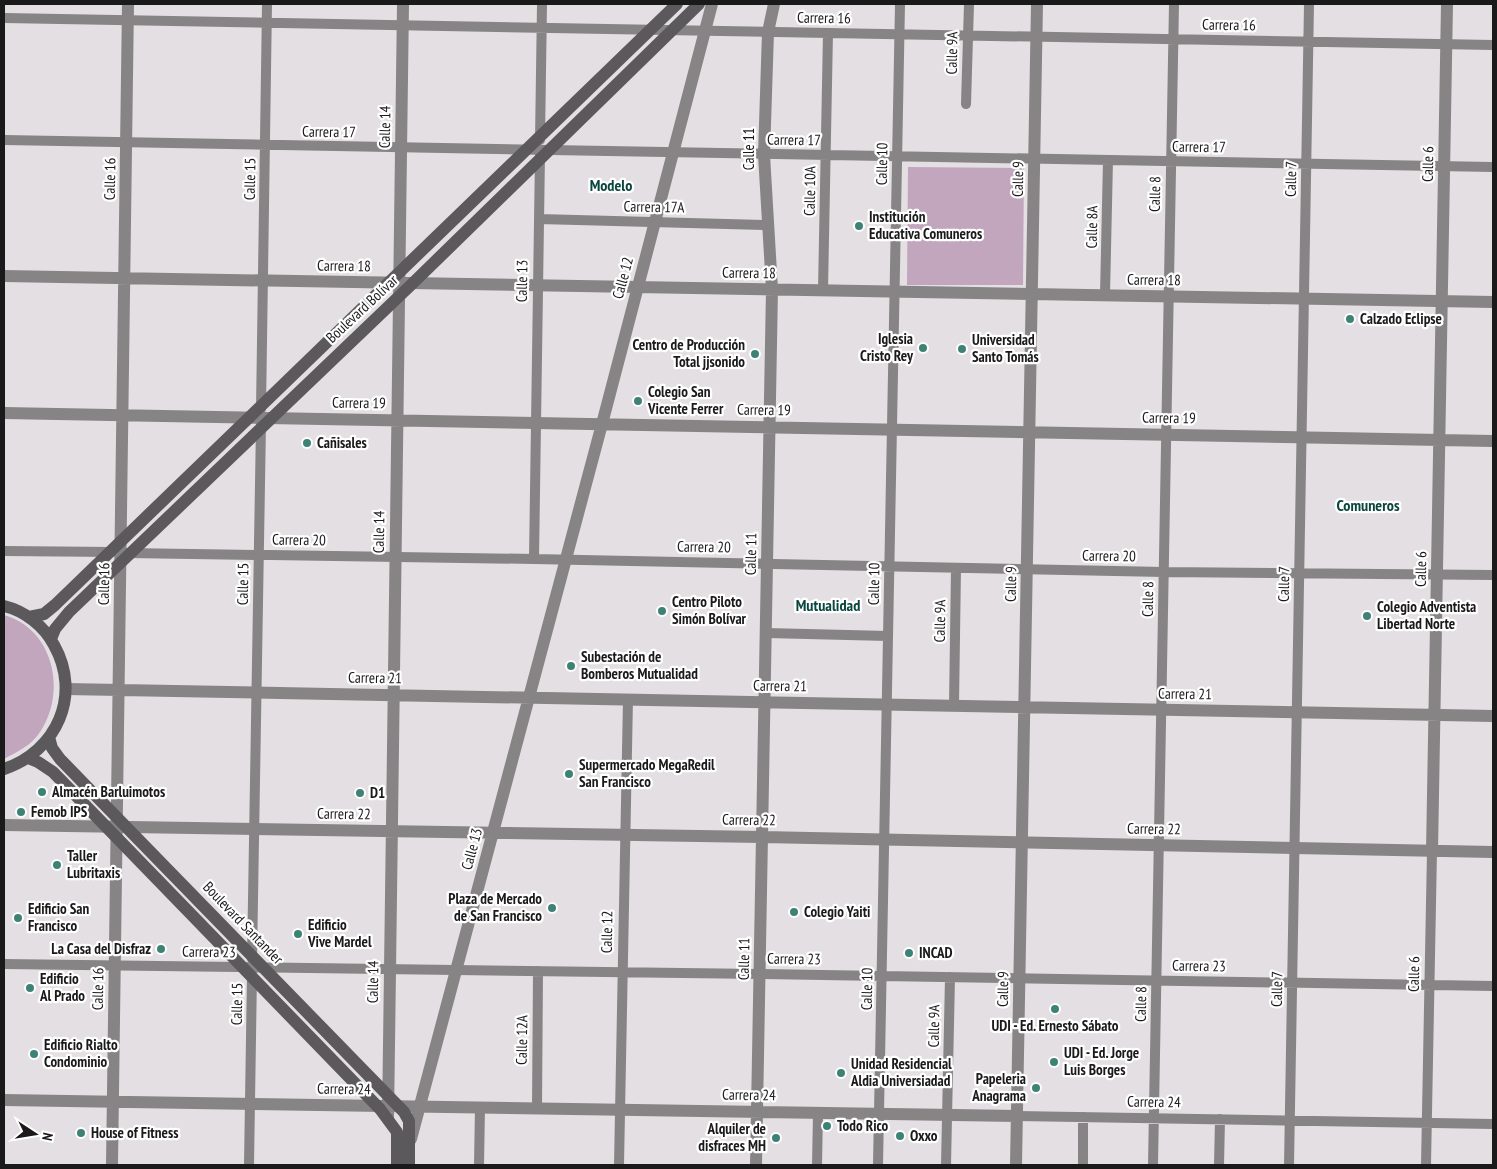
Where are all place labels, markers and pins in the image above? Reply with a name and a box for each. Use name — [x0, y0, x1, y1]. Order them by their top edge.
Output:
place label: Institución Educativa Comuneros — [869, 207, 982, 243]
marker: Institución Educativa Comuneros — [853, 220, 865, 232]
place label: Calzado Eclipse — [1360, 309, 1442, 328]
marker: Calzado Eclipse — [1344, 313, 1356, 325]
place label: Iglesia Cristo Rey — [860, 329, 914, 365]
place label: Universidad Santo Tomás — [972, 330, 1039, 366]
place label: Centro de Producción Total jjsonido — [632, 335, 745, 371]
marker: Iglesia Cristo Rey — [917, 342, 929, 354]
marker: Universidad Santo Tomás — [956, 343, 968, 355]
marker: Centro de Producción Total jjsonido — [749, 348, 761, 360]
place label: Colegio San Vicente Ferrer — [647, 382, 724, 418]
marker: Colegio San Vicente Ferrer — [632, 395, 644, 407]
place label: Cañisales — [317, 433, 367, 452]
marker: Cañisales — [301, 437, 313, 449]
place label: Centro Piloto Simón Bolívar — [672, 592, 747, 628]
place label: Colegio Adventista Libertad Norte — [1377, 597, 1476, 633]
marker: Centro Piloto Simón Bolívar — [656, 605, 668, 617]
marker: Colegio Adventista Libertad Norte — [1361, 610, 1373, 622]
place label: Subestación de Bomberos Mutualidad — [581, 647, 698, 683]
marker: Subestación de Bomberos Mutualidad — [565, 660, 577, 672]
place label: Supermercado MegaRedil San Francisco — [579, 755, 715, 791]
marker: Supermercado MegaRedil San Francisco — [563, 768, 575, 780]
place label: Almacén Barluimotos — [51, 782, 165, 801]
place label: D1 — [370, 783, 385, 802]
marker: Almacén Barluimotos — [36, 786, 48, 798]
marker: D1 — [354, 787, 366, 799]
place label: Femob IPS — [31, 802, 88, 821]
marker: Femob IPS — [15, 806, 27, 818]
place label: Taller Lubritaxis — [67, 846, 120, 882]
marker: Taller Lubritaxis — [51, 859, 63, 871]
place label: Plaza de Mercado de San Francisco — [448, 889, 542, 925]
place label: Edificio San Francisco — [28, 899, 90, 935]
marker: Plaza de Mercado de San Francisco — [546, 902, 558, 914]
place label: Colegio Yaiti — [804, 902, 870, 921]
marker: Colegio Yaiti — [788, 906, 800, 918]
marker: Edificio San Francisco — [12, 912, 24, 924]
place label: Edificio Vive Mardel — [307, 915, 372, 951]
marker: Edificio Vive Mardel — [292, 928, 304, 940]
place label: La Casa del Disfraz — [51, 939, 151, 958]
marker: La Casa del Disfraz — [155, 943, 167, 955]
place label: INCAD — [919, 943, 953, 962]
marker: INCAD — [903, 947, 915, 959]
place label: Edificio Al Prado — [39, 969, 85, 1005]
marker: Edificio Al Prado — [24, 982, 36, 994]
marker: UDI - Ed. Ernesto Sábato — [1049, 1003, 1061, 1015]
place label: UDI - Ed. Ernesto Sábato — [992, 1016, 1119, 1035]
place label: Edificio Rialto Condominio — [44, 1035, 118, 1071]
place label: UDI - Ed. Jorge Luis Borges — [1064, 1043, 1139, 1079]
marker: Edificio Rialto Condominio — [28, 1048, 40, 1060]
place label: Unidad Residencial Aldia Universiadad — [850, 1054, 952, 1090]
marker: UDI - Ed. Jorge Luis Borges — [1048, 1056, 1060, 1068]
marker: Unidad Residencial Aldia Universiadad — [835, 1067, 847, 1079]
place label: Papeleria Anagrama — [971, 1069, 1026, 1105]
marker: Papeleria Anagrama — [1030, 1082, 1042, 1094]
place label: Todo Rico — [837, 1116, 889, 1135]
place label: Alquiler de disfraces MH — [698, 1119, 766, 1155]
marker: Todo Rico — [821, 1120, 833, 1132]
place label: House of Fitness — [91, 1123, 178, 1142]
place label: Oxxo — [910, 1126, 938, 1145]
marker: House of Fitness — [75, 1127, 87, 1139]
marker: Oxxo — [894, 1130, 906, 1142]
marker: Alquiler de disfraces MH — [770, 1132, 782, 1144]

